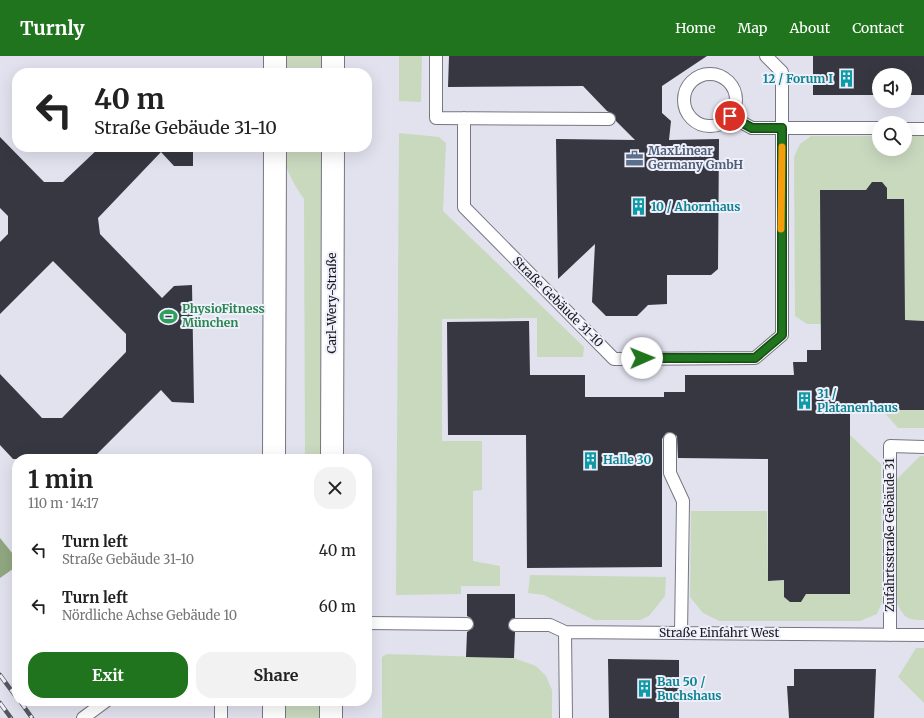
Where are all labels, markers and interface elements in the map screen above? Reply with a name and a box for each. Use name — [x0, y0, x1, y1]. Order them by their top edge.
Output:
text: Turnly — [20, 16, 85, 40]
text: Home — [675, 19, 716, 37]
text: Map — [738, 19, 767, 37]
text: About — [789, 19, 830, 37]
text: Contact — [852, 19, 904, 37]
map controls — [872, 68, 912, 156]
button: sound — [872, 68, 912, 108]
building icon: 12 / Forum I — [836, 69, 856, 89]
place label: 12 / Forum I — [763, 71, 833, 86]
text: 40 m — [94, 81, 165, 117]
icon: left — [28, 84, 80, 136]
pin — [713, 99, 747, 133]
icon: arrive — [719, 105, 741, 127]
text: Straße Gebäude 31-10 — [94, 116, 277, 139]
button: search — [872, 116, 912, 156]
place label: MaxLinear Germany GmbH — [648, 143, 743, 172]
office icon: MaxLinear Germany GmbH — [625, 148, 645, 168]
building icon: 10 / Ahornhaus — [628, 197, 648, 217]
place label: 10 / Ahornhaus — [651, 199, 740, 214]
street label: Carl-Wery-Straße — [324, 252, 339, 354]
street label: Straße Gebäude 31-10 — [510, 253, 607, 350]
place label: PhysioFitness München — [182, 301, 265, 330]
sports icon: PhysioFitness München — [159, 306, 179, 326]
position arrow — [621, 337, 663, 379]
place label: 31 / Platanenhaus — [817, 386, 898, 415]
building icon: 31 / Platanenhaus — [794, 391, 814, 411]
building icon: Halle 30 — [580, 450, 600, 470]
place label: Halle 30 — [603, 452, 651, 467]
street label: Zufahrtsstraße Gebäude 31 — [882, 458, 897, 612]
text: 1 min — [28, 464, 93, 495]
button: close — [314, 467, 356, 509]
text: 110 m · 14:17 — [28, 495, 99, 512]
text: Turn left — [62, 532, 128, 551]
icon: left — [28, 539, 50, 561]
text: 40 m — [319, 541, 356, 560]
text: Straße Gebäude 31-10 — [62, 551, 194, 568]
text: Turn left — [62, 588, 128, 607]
icon: left — [28, 595, 50, 617]
text: 60 m — [319, 597, 356, 616]
text: Nördliche Achse Gebäude 10 — [62, 607, 237, 624]
street label: Straße Einfahrt West — [659, 625, 779, 640]
button: Exit — [28, 652, 188, 698]
button: Share — [196, 652, 356, 698]
place label: Bau 50 / Buchshaus — [657, 674, 722, 703]
building icon: Bau 50 / Buchshaus — [634, 679, 654, 699]

